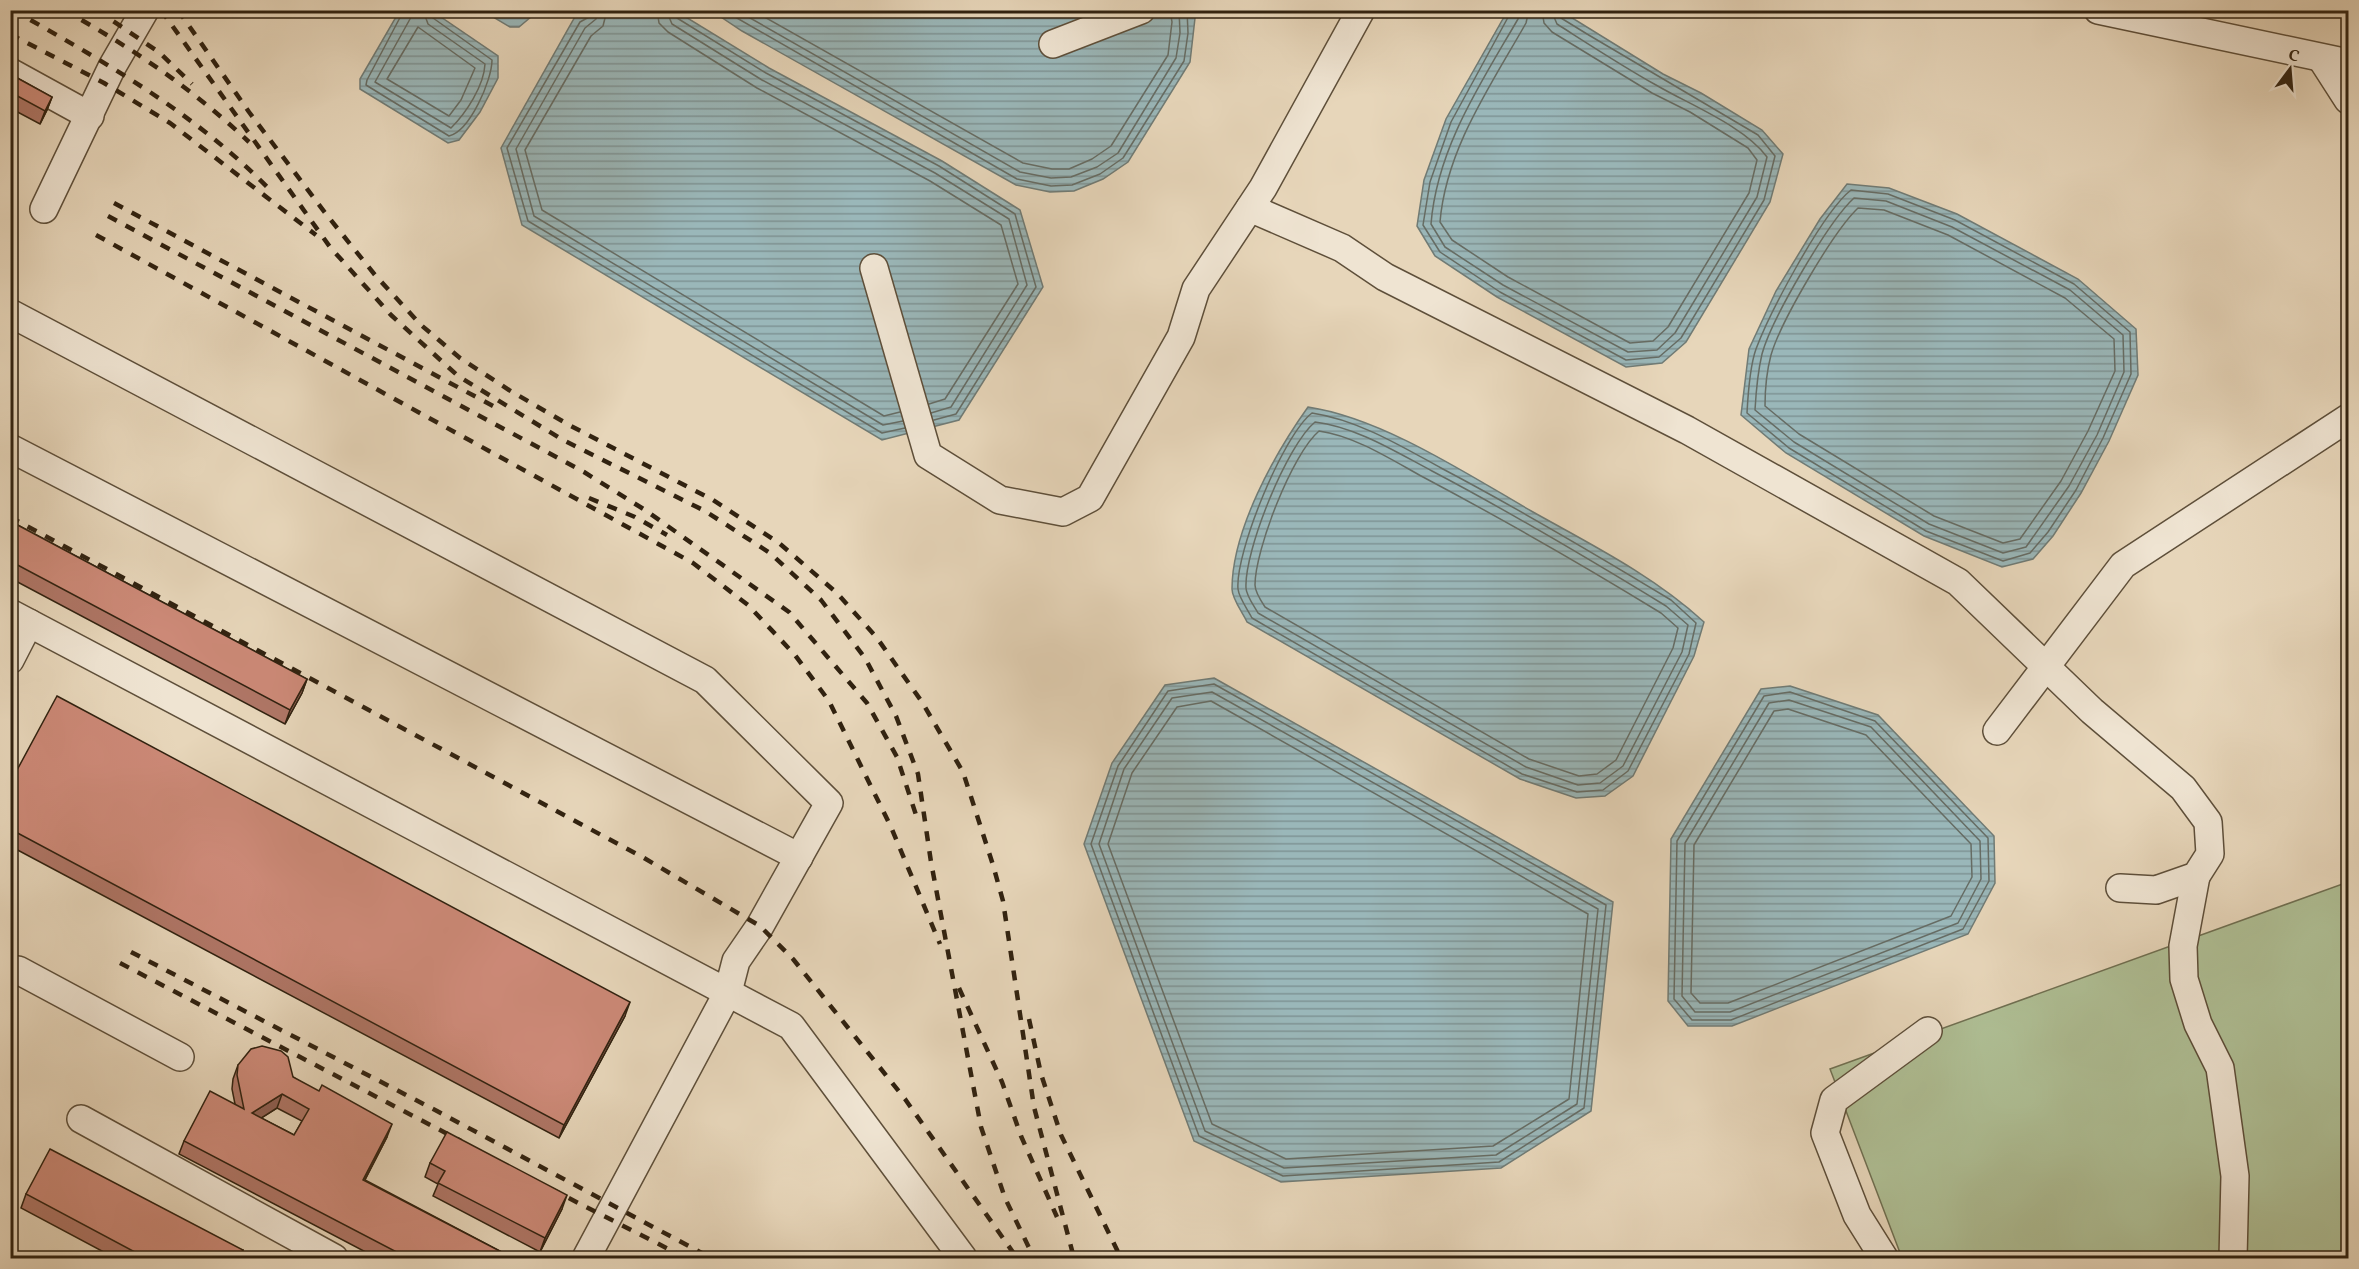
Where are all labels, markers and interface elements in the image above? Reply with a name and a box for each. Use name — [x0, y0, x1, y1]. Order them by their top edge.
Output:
north arrow — [2260, 39, 2320, 99]
text: С — [2286, 45, 2302, 68]

